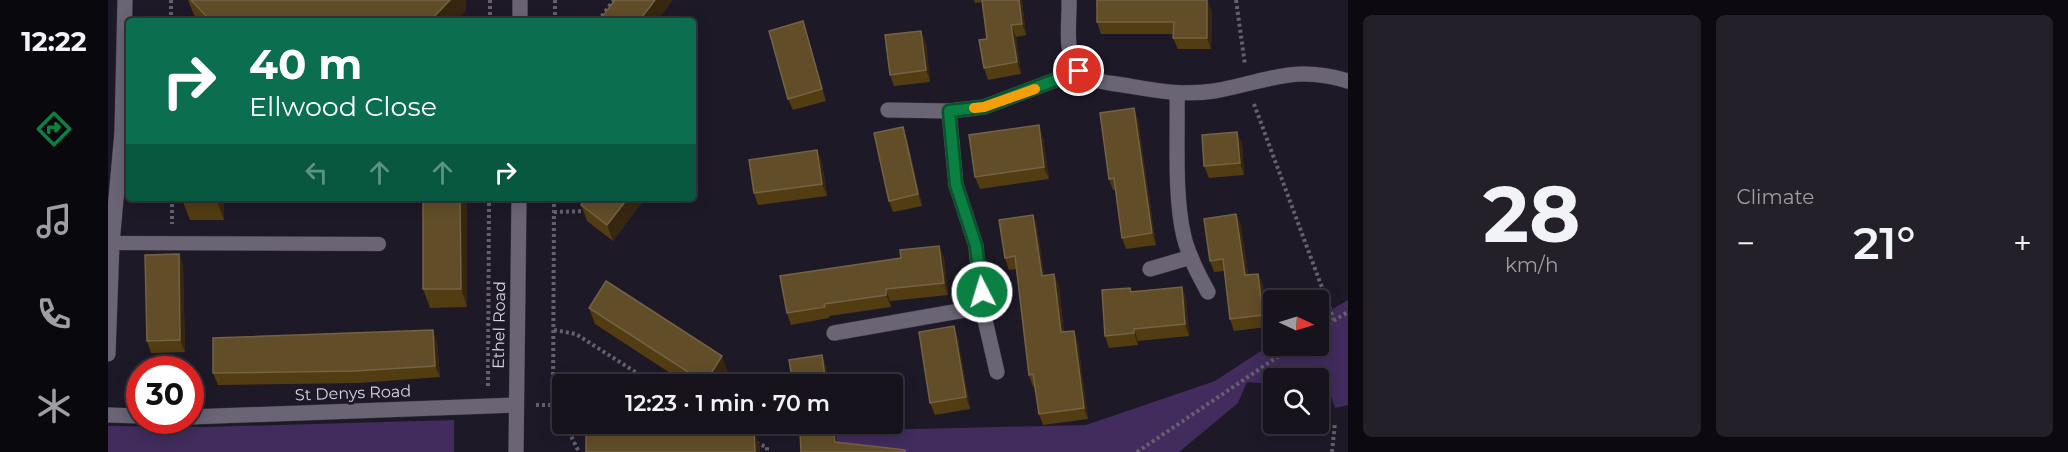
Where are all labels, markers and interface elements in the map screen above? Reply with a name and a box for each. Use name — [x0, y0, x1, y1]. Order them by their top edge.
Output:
text: 12:22 — [21, 25, 87, 58]
text: 40 m — [249, 38, 362, 90]
icon: right — [150, 42, 228, 120]
pin — [1053, 45, 1104, 96]
icon: arrive — [1062, 54, 1095, 87]
text: Ellwood Close — [249, 90, 437, 123]
icon: directions — [33, 108, 75, 150]
icon: left — [300, 156, 333, 189]
icon: ahead — [363, 156, 396, 189]
icon: ahead — [426, 156, 459, 189]
icon: right — [489, 156, 522, 189]
text: 28 — [1483, 166, 1581, 262]
text: Climate — [1737, 185, 1814, 209]
icon: music — [33, 200, 75, 242]
text: 21° — [1853, 215, 1915, 270]
text: − — [1737, 223, 1755, 263]
text: + — [2013, 223, 2032, 263]
text: km/h — [1505, 253, 1558, 277]
position arrow — [950, 260, 1014, 324]
street label: Ethel Road — [489, 281, 509, 369]
north arrow — [1263, 290, 1329, 356]
map controls — [1263, 290, 1329, 434]
icon: phone — [33, 293, 75, 335]
speed limit sign: 30 — [126, 356, 204, 434]
button: search — [1263, 368, 1329, 434]
street label: St Denys Road — [295, 381, 411, 405]
icon: climate — [33, 385, 75, 427]
text: 12:23 · 1 min · 70 m — [625, 390, 830, 417]

